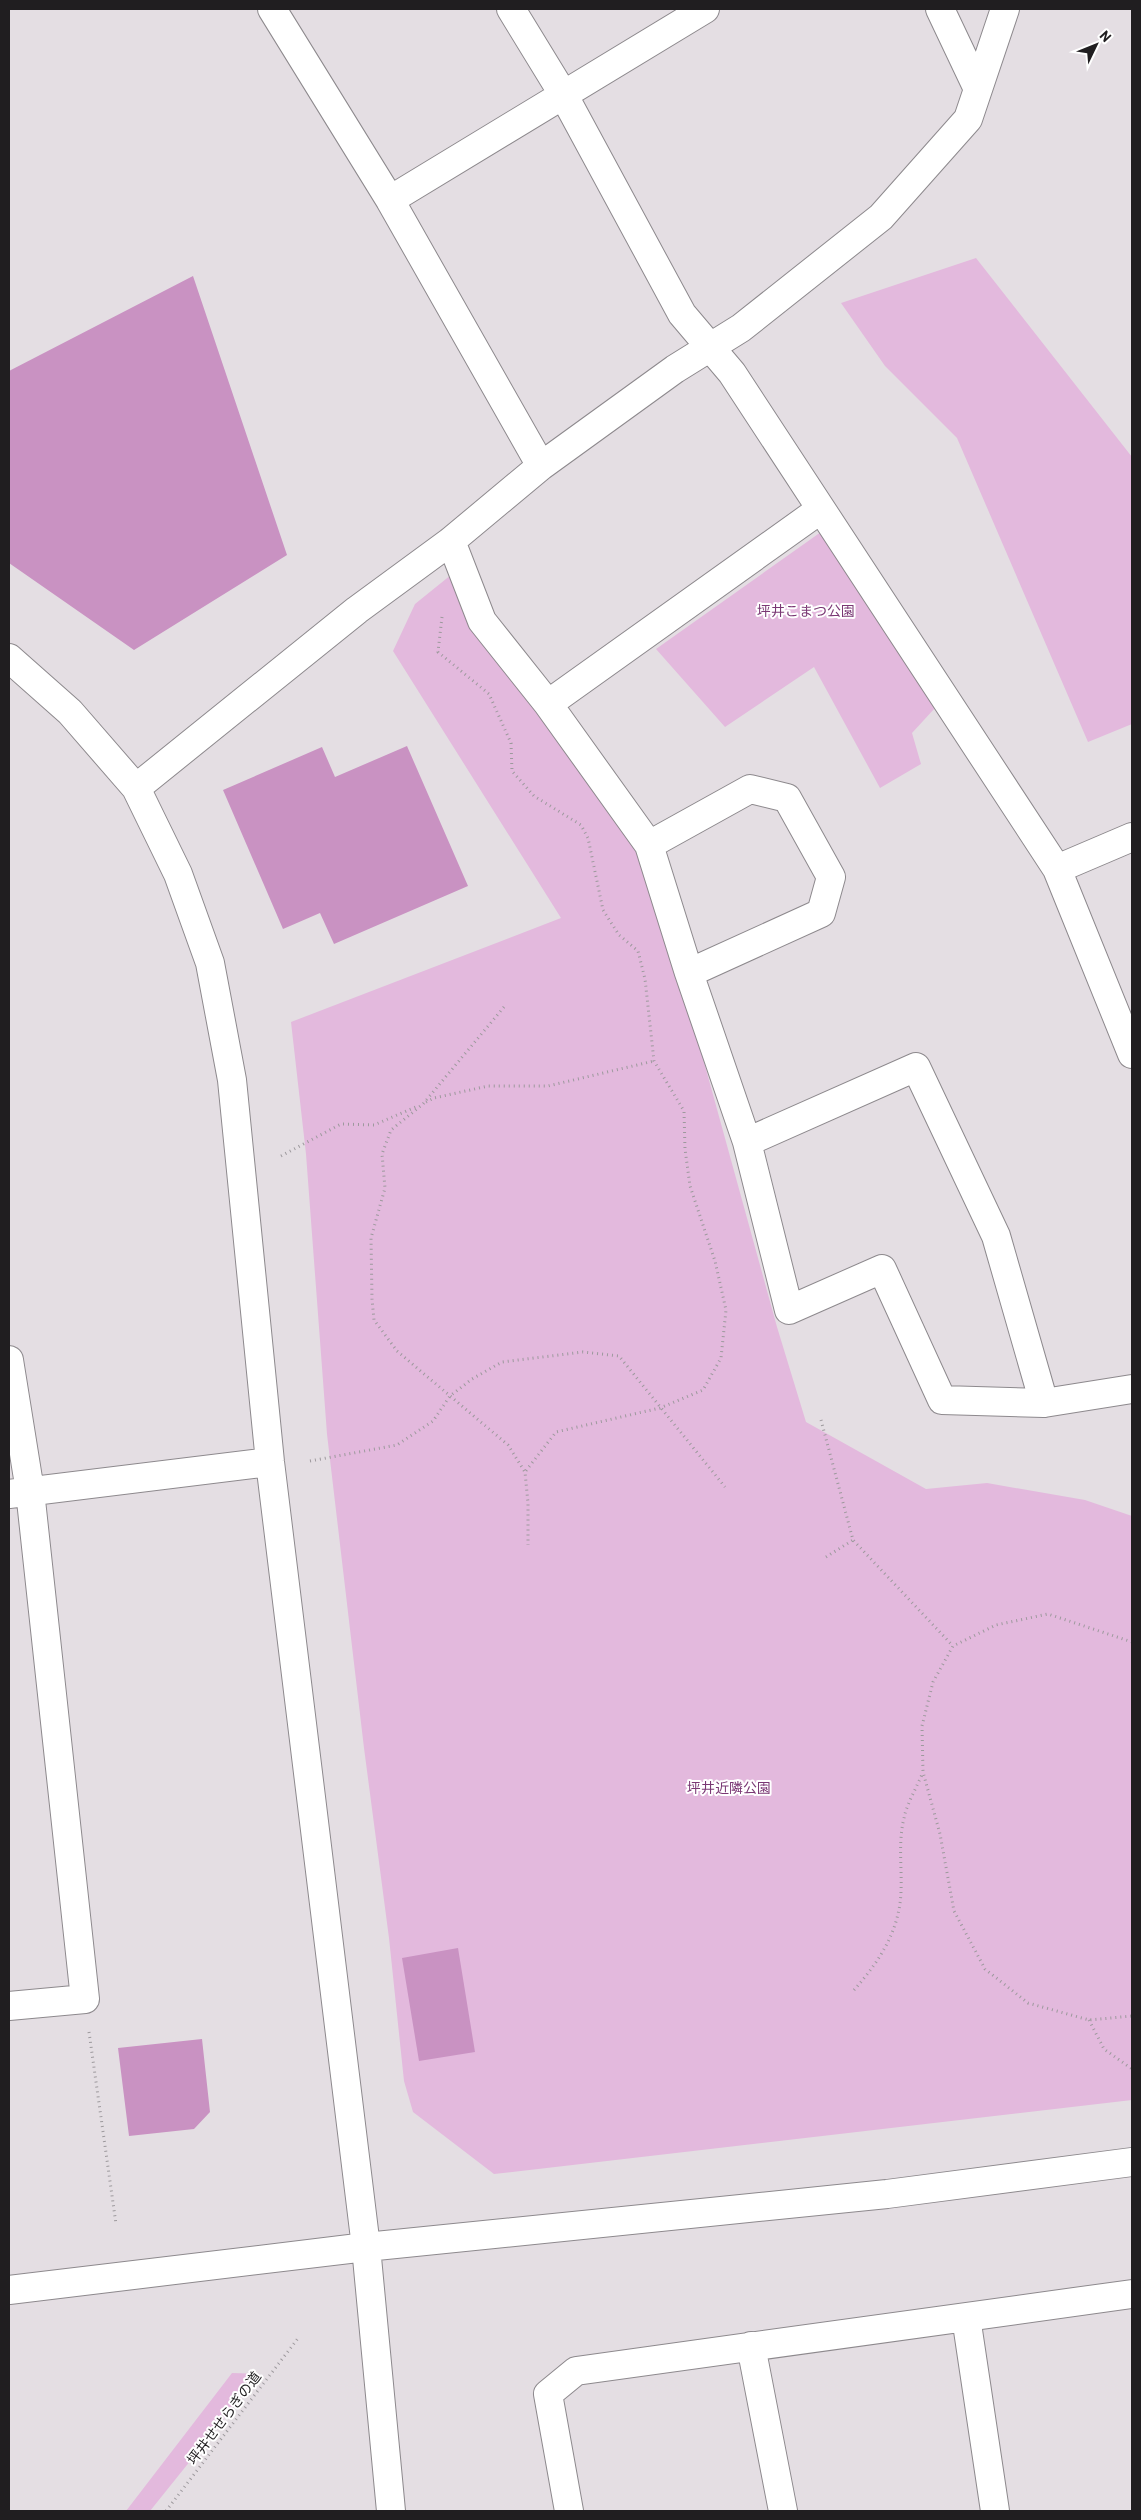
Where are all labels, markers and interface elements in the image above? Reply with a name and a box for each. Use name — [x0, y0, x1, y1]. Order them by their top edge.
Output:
north arrow — [1071, 20, 1121, 70]
text: N — [1096, 27, 1115, 45]
park label: 坪井こまつ公園 — [757, 602, 855, 619]
park label: 坪井近隣公園 — [687, 1779, 771, 1796]
street label: 坪井せせらぎの道 — [183, 2368, 264, 2468]

